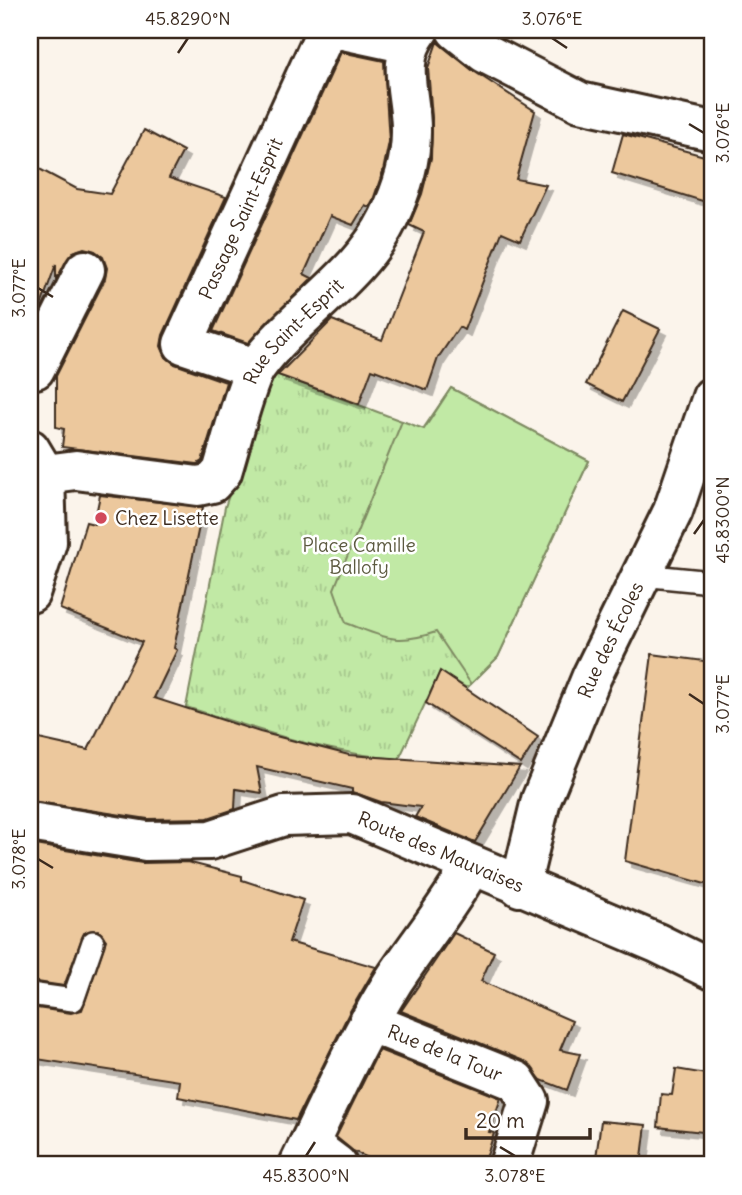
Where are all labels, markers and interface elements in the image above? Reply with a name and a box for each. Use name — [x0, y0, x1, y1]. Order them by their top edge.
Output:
text: 45.8290°N — [145, 7, 231, 30]
text: 3.076°E — [521, 7, 583, 30]
text: 3.076°E — [711, 102, 734, 164]
street label: Passage Saint-Esprit — [193, 134, 288, 303]
text: 3.077°E — [7, 258, 30, 318]
street label: Rue Saint-Esprit — [238, 273, 348, 388]
text: 45.8300°N — [711, 476, 734, 564]
place label: Chez Lisette — [115, 506, 219, 530]
marker: Chez Lisette — [93, 510, 109, 526]
park label: Place Camille Ballofy — [302, 533, 416, 579]
street label: Rue des Écoles — [572, 578, 648, 702]
text: 3.077°E — [711, 674, 734, 734]
street label: Route des Mauvaises — [354, 806, 528, 897]
text: 3.078°E — [7, 828, 30, 890]
street label: Rue de la Tour — [384, 1019, 506, 1086]
scale bar — [466, 1097, 590, 1141]
text: 20 m — [476, 1107, 525, 1134]
text: 45.8300°N — [262, 1164, 350, 1187]
text: 3.078°E — [484, 1164, 546, 1187]

